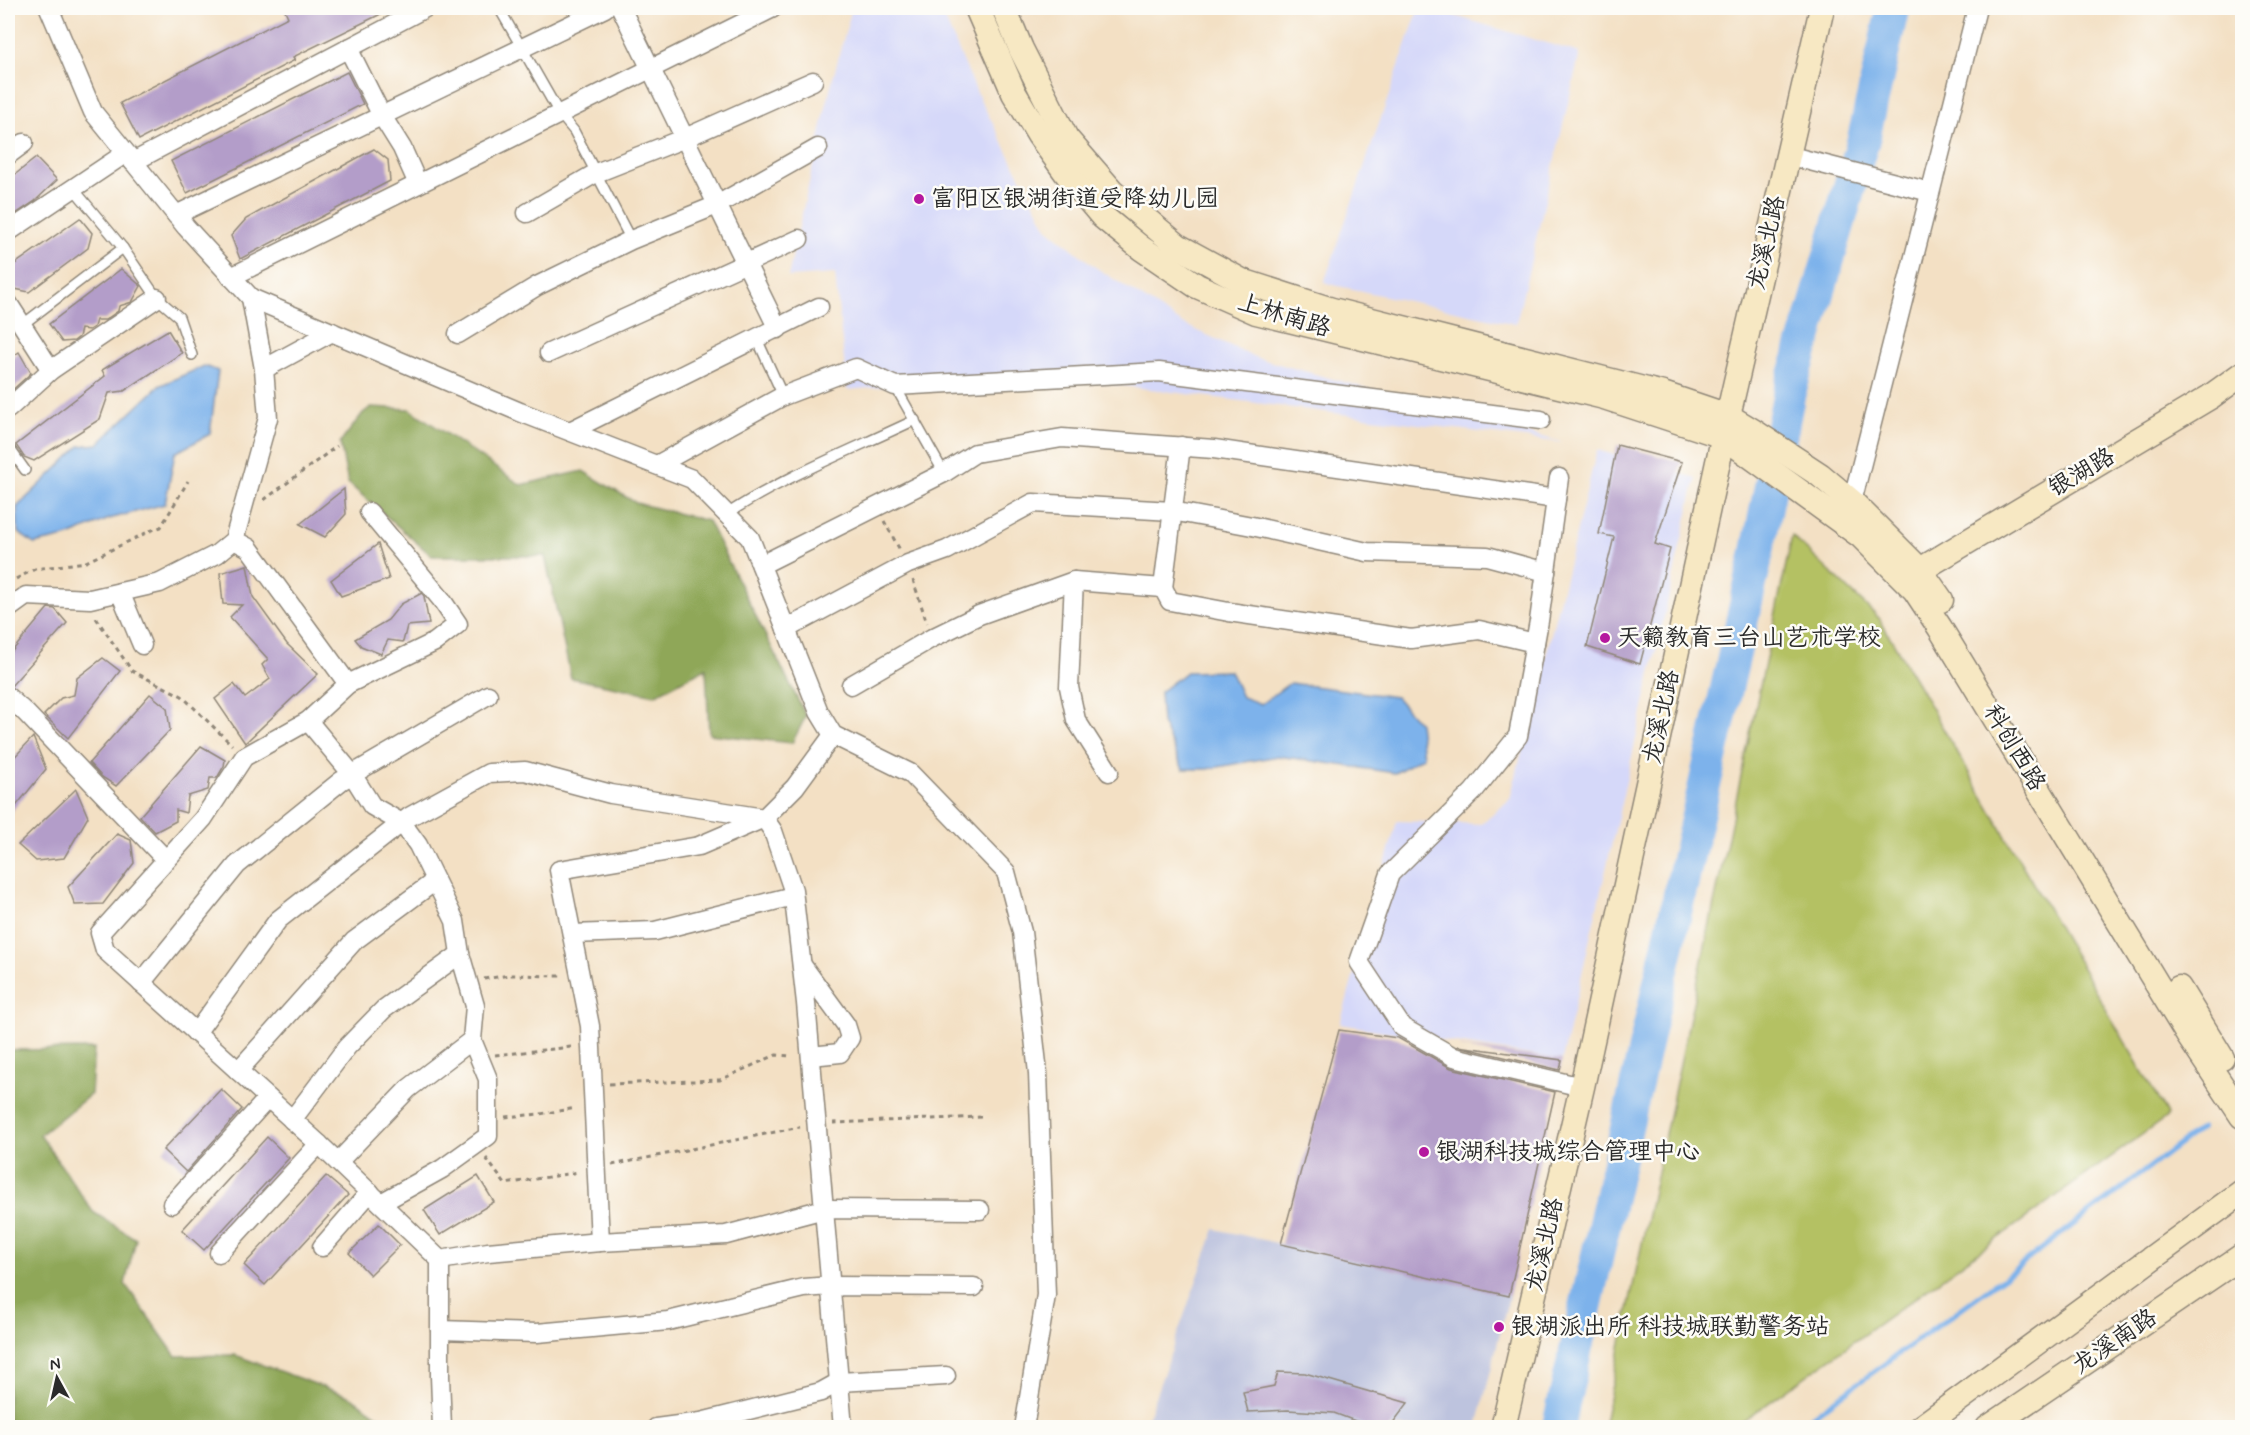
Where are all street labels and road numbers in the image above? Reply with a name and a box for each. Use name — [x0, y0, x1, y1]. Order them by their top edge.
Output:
street label: 龙溪北路 — [1741, 193, 1793, 293]
street label: 上林南路 — [1234, 287, 1334, 345]
street label: 银湖路 — [2043, 441, 2121, 505]
street label: 龙溪北路 — [1637, 667, 1687, 767]
street label: 科创西路 — [1976, 699, 2052, 797]
street label: 龙溪北路 — [1519, 1195, 1571, 1295]
street label: 龙溪南路 — [2067, 1302, 2163, 1382]

